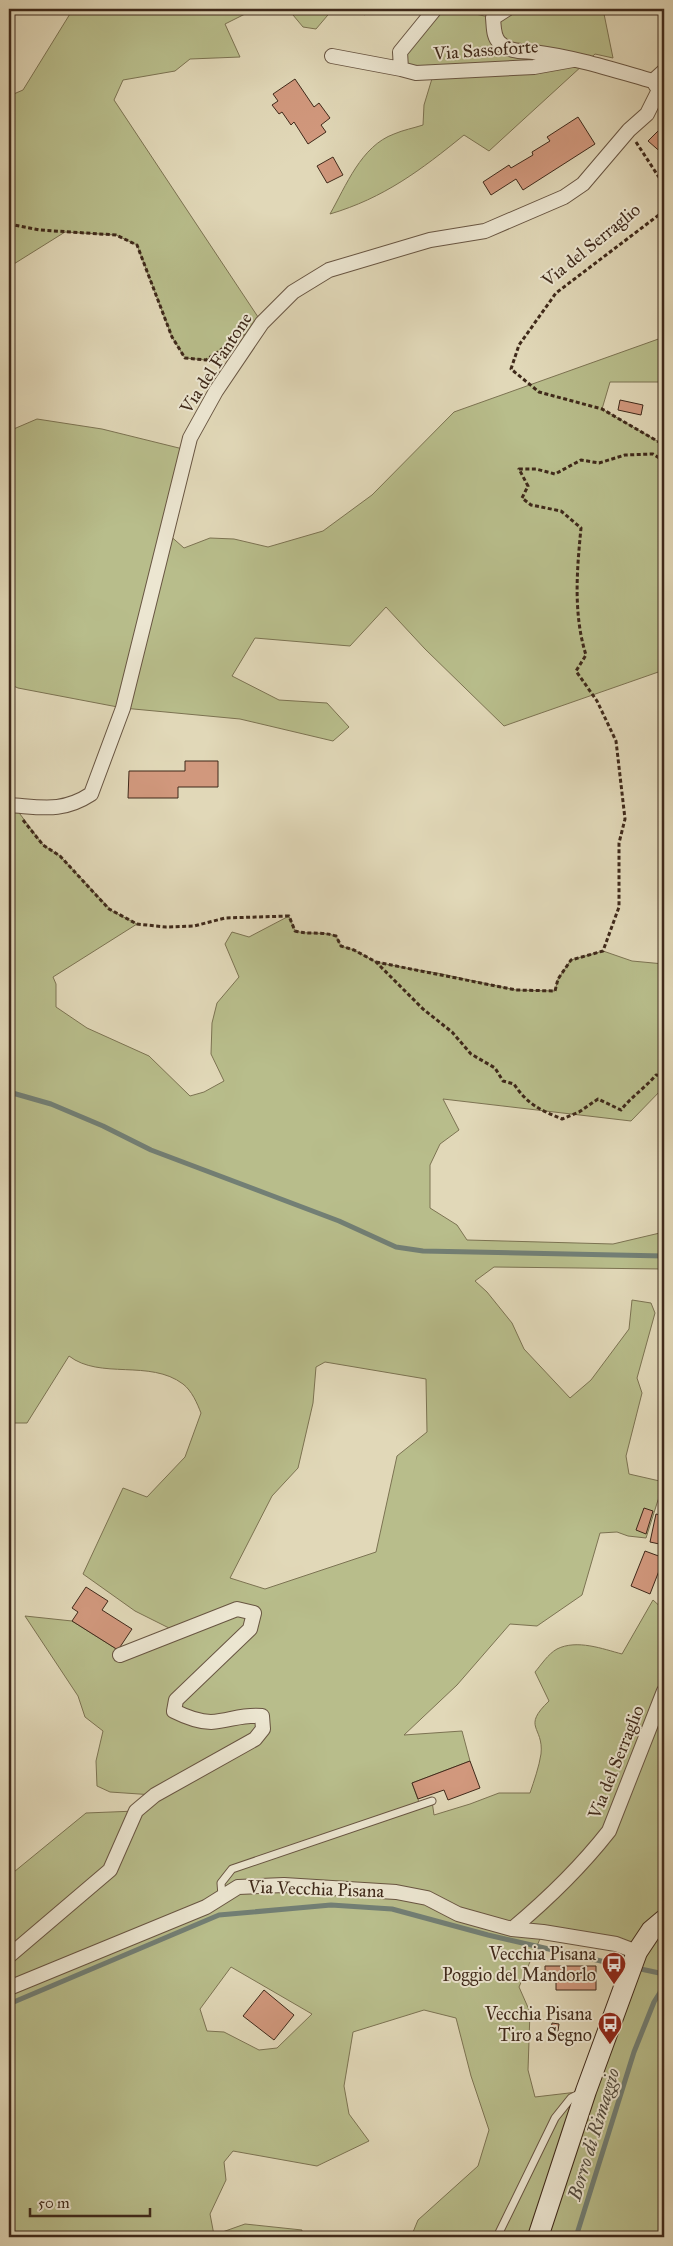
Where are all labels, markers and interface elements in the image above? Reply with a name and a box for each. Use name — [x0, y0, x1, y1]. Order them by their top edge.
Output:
street label: Via Sassoforte — [432, 35, 539, 65]
street label: Via del Serraglio — [536, 199, 645, 293]
street label: Via del Fantone — [175, 309, 257, 418]
street label: Via del Serraglio — [583, 1702, 650, 1823]
street label: Via Vecchia Pisana — [247, 1876, 385, 1902]
place label: Vecchia Pisana Poggio del Mandorlo — [442, 1943, 596, 1987]
bus stop icon: Vecchia Pisana Poggio del Mandorlo — [601, 1951, 627, 1985]
place label: Vecchia Pisana Tiro a Segno — [484, 2003, 592, 2047]
bus stop icon: Vecchia Pisana Tiro a Segno — [597, 2011, 623, 2045]
water label: Borro di Rimaggio — [562, 2065, 624, 2204]
scale bar — [30, 2186, 150, 2218]
text: 50 m — [38, 2194, 70, 2212]

